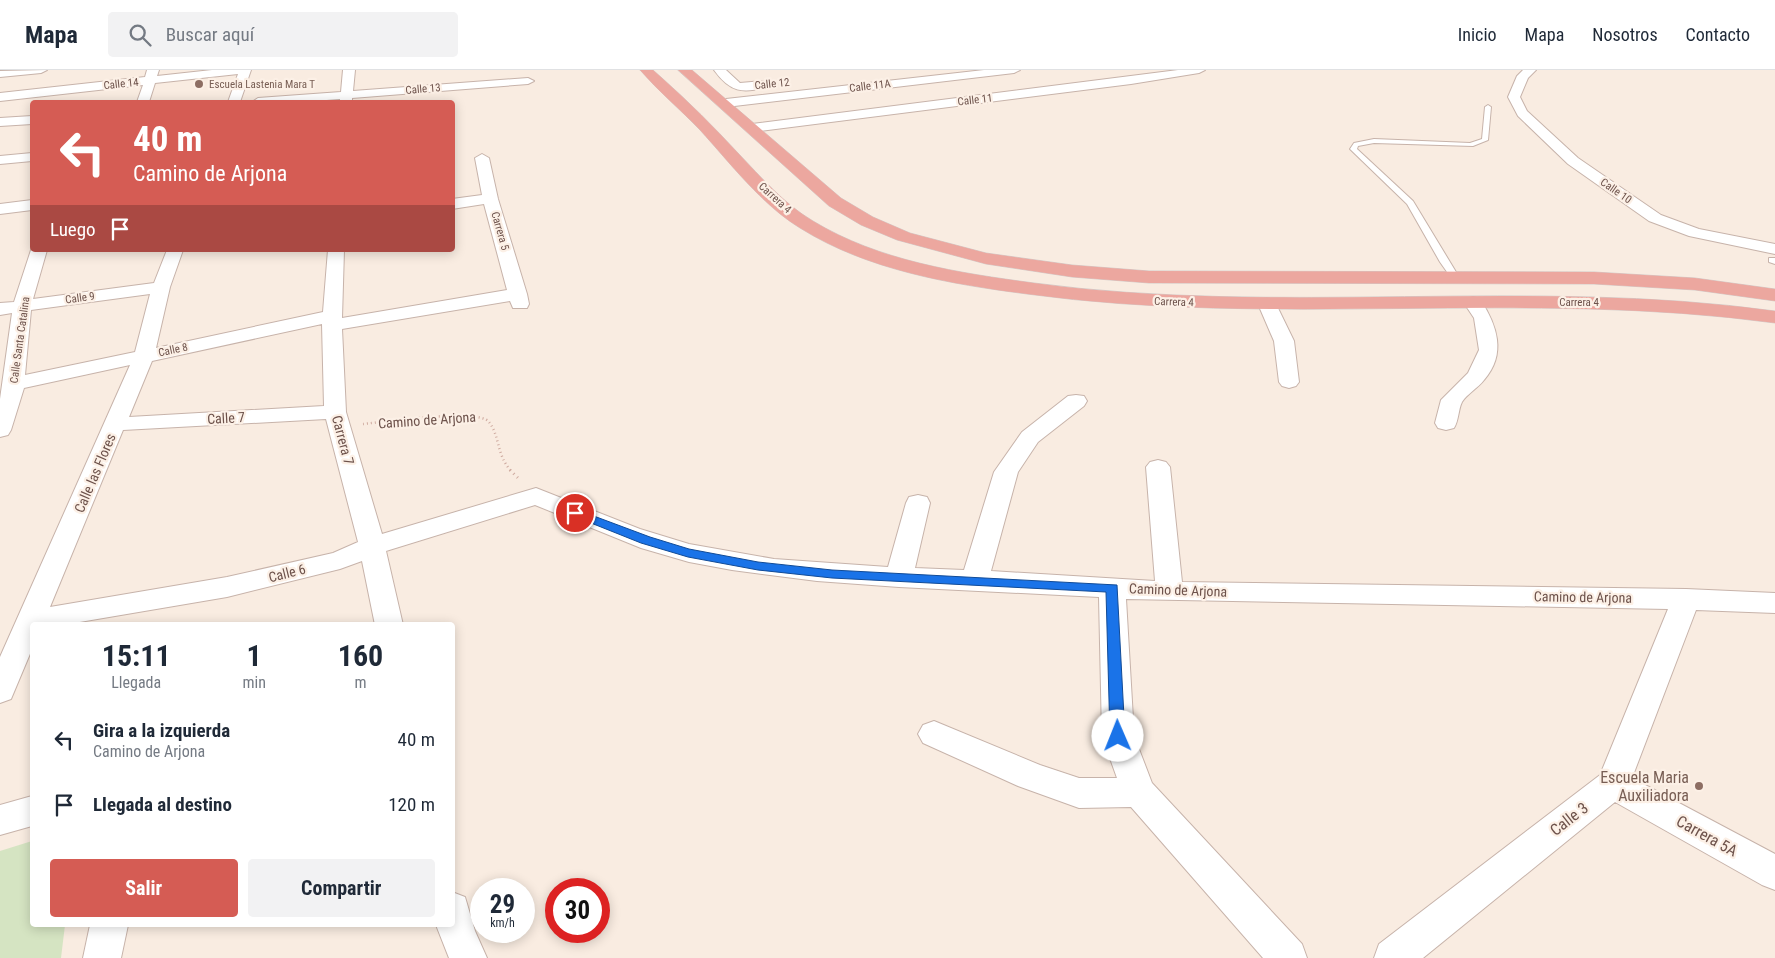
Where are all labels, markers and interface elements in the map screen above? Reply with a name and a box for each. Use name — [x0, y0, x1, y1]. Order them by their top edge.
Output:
search box — [108, 12, 458, 57]
text: Mapa — [25, 21, 78, 49]
icon: search — [126, 21, 154, 49]
text: Buscar aquí — [166, 23, 254, 46]
text: Inicio — [1458, 24, 1497, 45]
text: Mapa — [1525, 24, 1564, 45]
text: Nosotros — [1592, 24, 1658, 45]
text: Contacto — [1686, 24, 1750, 45]
street label: Calle 14 — [103, 76, 140, 92]
street label: Calle 12 — [754, 76, 790, 92]
street label: Calle 11A — [849, 77, 892, 95]
marker: Escuela Lastenia Mara T — [193, 78, 205, 90]
place label: Escuela Lastenia Mara T — [209, 78, 315, 91]
street label: Calle 13 — [405, 81, 441, 97]
street label: Calle 11 — [957, 91, 993, 109]
text: 40 m — [133, 119, 202, 160]
icon: left — [50, 120, 115, 185]
text: Camino de Arjona — [133, 161, 287, 186]
street label: Calle 10 — [1598, 176, 1634, 206]
street label: Carrera 4 — [756, 180, 794, 216]
street label: Carrera 5 — [488, 210, 512, 252]
icon: arrive — [106, 215, 134, 243]
text: Luego — [50, 218, 96, 241]
street label: Calle 9 — [64, 289, 96, 307]
street label: Carrera 4 — [1154, 295, 1195, 309]
street label: Calle Santa Catalina — [7, 296, 33, 384]
street label: Carrera 4 — [1559, 296, 1599, 309]
street label: Calle 8 — [157, 341, 189, 359]
street label: Calle 7 — [207, 409, 245, 427]
street label: Camino de Arjona — [377, 409, 477, 431]
street label: Carrera 7 — [329, 414, 357, 467]
street label: Calle las Flores — [71, 431, 119, 515]
pin — [554, 492, 596, 534]
icon: arrive — [561, 499, 589, 527]
street label: Calle 6 — [267, 561, 307, 585]
street label: Camino de Arjona — [1129, 580, 1227, 600]
street label: Camino de Arjona — [1534, 588, 1632, 606]
text: 15:11 — [102, 638, 171, 673]
text: 1 — [247, 638, 262, 673]
text: 160 — [338, 638, 383, 673]
text: Llegada — [111, 673, 161, 692]
text: min — [242, 673, 266, 692]
text: m — [354, 673, 366, 692]
position arrow — [1091, 709, 1143, 761]
text: Gira a la izquierda — [93, 719, 230, 742]
icon: left — [50, 726, 78, 754]
text: 40 m — [398, 728, 435, 751]
text: Camino de Arjona — [93, 742, 205, 761]
place label: Escuela Maria Auxiliadora — [1600, 768, 1689, 805]
marker: Escuela Maria Auxiliadora — [1693, 780, 1705, 792]
icon: arrive — [50, 791, 78, 819]
text: Llegada al destino — [93, 793, 232, 816]
text: 120 m — [388, 793, 435, 816]
street label: Calle 3 — [1546, 798, 1592, 840]
street label: Carrera 5A — [1673, 811, 1741, 861]
button: Salir — [50, 859, 238, 917]
button: Compartir — [248, 859, 435, 917]
speed limit sign: 30 — [545, 878, 610, 943]
text: 29 — [490, 890, 515, 919]
text: km/h — [490, 916, 515, 930]

